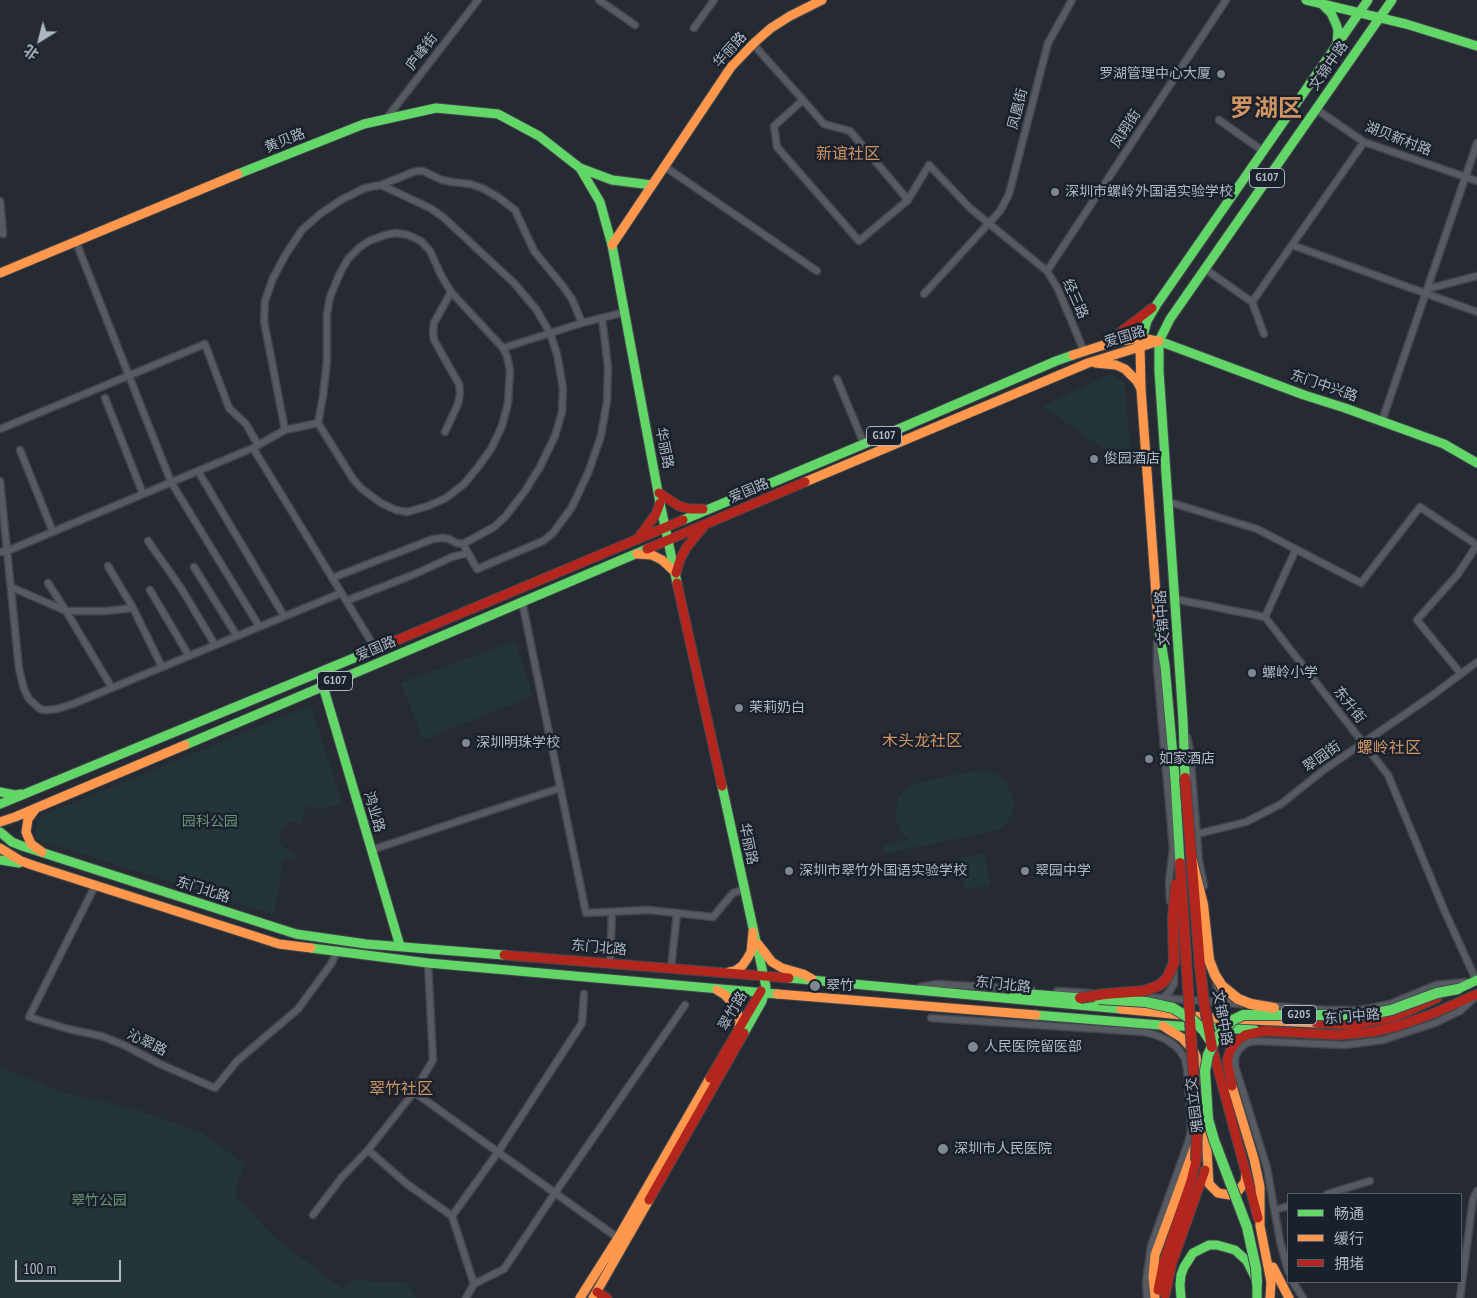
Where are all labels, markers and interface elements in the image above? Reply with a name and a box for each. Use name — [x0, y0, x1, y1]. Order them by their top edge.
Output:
north arrow — [15, 15, 65, 65]
street label: 华丽路 — [710, 29, 750, 71]
street label: 庐峰街 — [403, 30, 441, 74]
street label: 文锦中路 — [1306, 38, 1352, 94]
text: 北 — [20, 41, 42, 64]
place label: 罗湖管理中心大厦 — [1099, 66, 1211, 82]
marker: 罗湖管理中心大厦 — [1215, 68, 1227, 80]
street label: 凤凰街 — [1005, 87, 1031, 131]
district label: 罗湖区 — [1230, 95, 1302, 123]
street label: 凤翔街 — [1108, 107, 1144, 151]
street label: 湖贝新村路 — [1362, 119, 1434, 159]
street label: 黄贝路 — [262, 125, 308, 157]
district label: 新谊社区 — [816, 144, 880, 164]
road number: G107 — [1250, 168, 1284, 188]
place label: 深圳市螺岭外国语实验学校 — [1065, 184, 1233, 200]
marker: 深圳市螺岭外国语实验学校 — [1049, 186, 1061, 198]
street label: 经三路 — [1059, 276, 1091, 322]
street label: 爱国路 — [1102, 323, 1148, 351]
street label: 东门中兴路 — [1288, 367, 1360, 405]
street label: 华丽路 — [652, 426, 676, 470]
road number: G107 — [866, 426, 902, 446]
place label: 俊园酒店 — [1104, 451, 1160, 467]
marker: 俊园酒店 — [1088, 453, 1100, 465]
street label: 爱国路 — [726, 475, 772, 507]
street label: 文锦中路 — [1153, 589, 1173, 647]
street label: 爱国路 — [353, 633, 399, 665]
place label: 螺岭小学 — [1262, 665, 1318, 681]
marker: 螺岭小学 — [1246, 667, 1258, 679]
road number: G107 — [318, 671, 352, 690]
street label: 东升街 — [1329, 683, 1369, 727]
place label: 茉莉奶白 — [749, 700, 805, 716]
marker: 茉莉奶白 — [733, 702, 745, 714]
district label: 木头龙社区 — [882, 731, 962, 751]
place label: 深圳明珠学校 — [476, 735, 560, 751]
marker: 深圳明珠学校 — [460, 737, 472, 749]
street label: 翠园街 — [1300, 738, 1344, 776]
district label: 螺岭社区 — [1357, 738, 1421, 758]
place label: 如家酒店 — [1159, 751, 1215, 767]
marker: 如家酒店 — [1143, 753, 1155, 765]
street label: 鸿业路 — [360, 789, 388, 835]
park label: 园科公园 — [182, 814, 238, 830]
street label: 华丽路 — [735, 822, 761, 866]
place label: 深圳市翠竹外国语实验学校 — [799, 863, 967, 879]
place label: 翠园中学 — [1035, 863, 1091, 879]
marker: 深圳市翠竹外国语实验学校 — [783, 865, 795, 877]
marker: 翠园中学 — [1019, 865, 1031, 877]
street label: 东门北路 — [174, 873, 232, 907]
street label: 东门北路 — [570, 937, 628, 959]
street label: 东门北路 — [974, 974, 1032, 996]
place label: 翠竹 — [826, 978, 854, 994]
marker: 翠竹 — [808, 979, 822, 993]
street label: 翠竹路 — [715, 989, 751, 1033]
street label: 文锦中路 — [1209, 989, 1235, 1047]
road number: G205 — [1282, 1006, 1316, 1024]
street label: 东门中路 — [1323, 1006, 1381, 1028]
street label: 沁翠路 — [124, 1026, 170, 1060]
place label: 人民医院留医部 — [984, 1039, 1082, 1055]
marker: 人民医院留医部 — [966, 1040, 980, 1054]
street label: 雅园立交 — [1183, 1076, 1207, 1134]
district label: 翠竹社区 — [369, 1079, 433, 1099]
place label: 深圳市人民医院 — [954, 1141, 1052, 1157]
marker: 深圳市人民医院 — [936, 1142, 950, 1156]
park label: 翠竹公园 — [71, 1193, 127, 1209]
legend — [1287, 1193, 1462, 1283]
text: 畅通 — [1334, 1204, 1364, 1223]
text: 缓行 — [1334, 1229, 1364, 1248]
scale bar — [18, 1250, 124, 1282]
text: 拥堵 — [1334, 1254, 1364, 1273]
text: 100 m — [23, 1259, 56, 1278]

